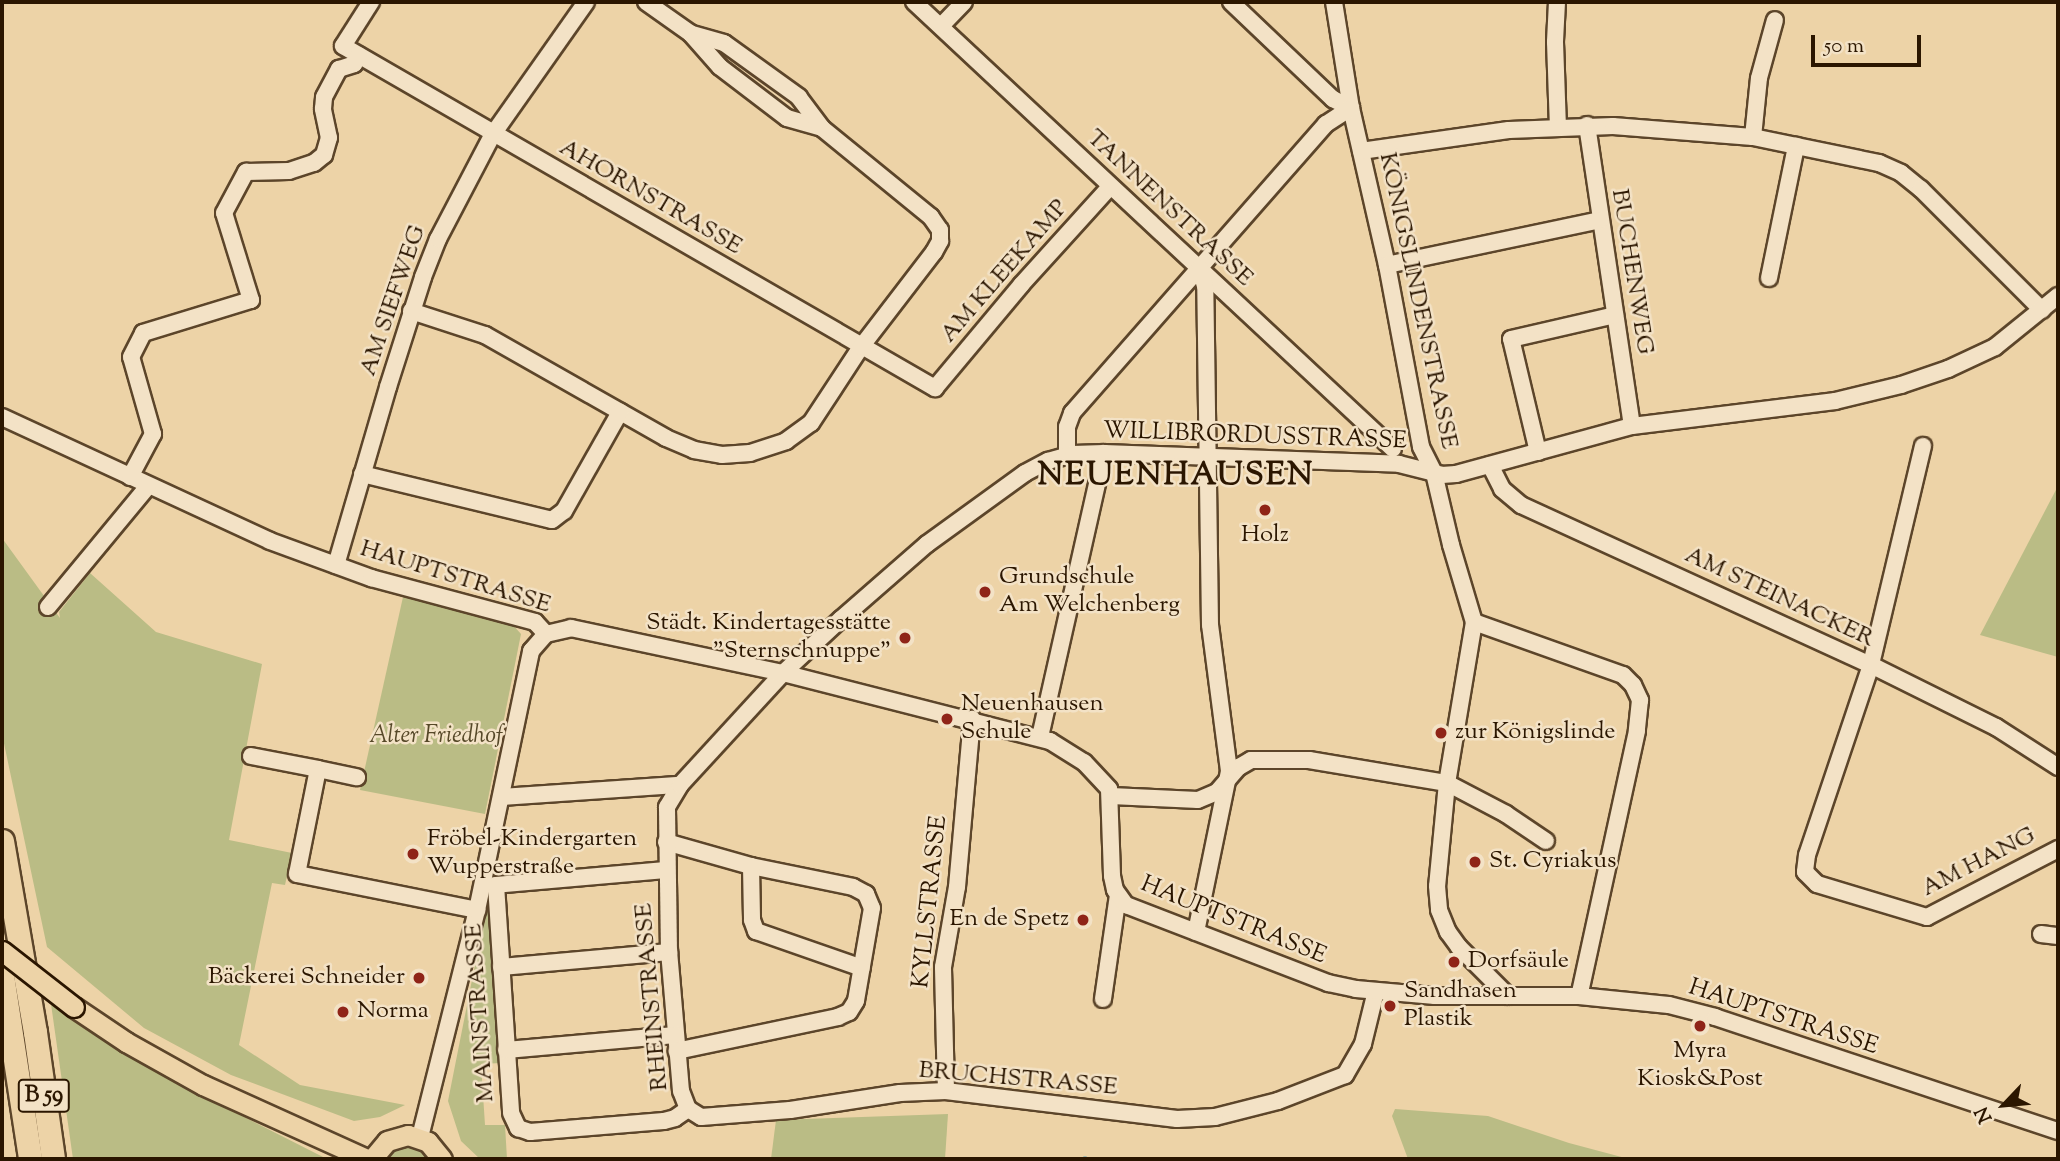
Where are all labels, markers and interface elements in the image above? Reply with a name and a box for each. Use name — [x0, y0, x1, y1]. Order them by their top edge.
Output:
scale bar — [1815, 21, 1925, 65]
text: 50 m — [1824, 32, 1864, 62]
street label: TANNENSTRASSE — [1080, 125, 1258, 293]
street label: AHORNSTRASSE — [554, 134, 746, 262]
street label: KÖNIGSLINDENSTRASSE — [1372, 150, 1462, 452]
street label: BUCHENWEG — [1604, 187, 1658, 357]
street label: AM KLEEKAMP — [935, 195, 1075, 349]
street label: AM SIEFWEG — [355, 222, 433, 380]
street label: WILLIBRORDUSSTRASSE — [1102, 417, 1408, 457]
district label: NEUENHAUSEN — [1039, 457, 1313, 495]
marker: Holz — [1257, 502, 1273, 518]
place label: Holz — [1241, 522, 1289, 550]
street label: HAUPTSTRASSE — [356, 535, 554, 621]
street label: AM STEINACKER — [1680, 541, 1878, 655]
place label: Grundschule Am Welchenberg — [999, 564, 1180, 620]
marker: Grundschule Am Welchenberg — [977, 584, 993, 600]
place label: Städt. Kindertagesstätte "Sternschnuppe" — [646, 610, 891, 666]
marker: Städt. Kindertagesstätte "Sternschnuppe" — [897, 630, 913, 646]
place label: Neuenhausen Schule — [961, 691, 1104, 747]
marker: Neuenhausen Schule — [939, 711, 955, 727]
place label: zur Königslinde — [1455, 719, 1615, 747]
park label: Alter Friedhof — [369, 723, 503, 751]
marker: zur Königslinde — [1433, 725, 1449, 741]
street label: KYLLSTRASSE — [908, 814, 954, 990]
street label: AM HANG — [1917, 822, 2041, 904]
place label: Fröbel-Kindergarten Wupperstraße — [427, 826, 637, 882]
marker: Fröbel-Kindergarten Wupperstraße — [405, 846, 421, 862]
place label: St. Cyriakus — [1489, 848, 1616, 876]
marker: St. Cyriakus — [1467, 854, 1483, 870]
street label: HAUPTSTRASSE — [1136, 871, 1330, 971]
street label: RHEINSTRASSE — [630, 902, 676, 1092]
place label: En de Spetz — [950, 906, 1069, 934]
marker: En de Spetz — [1075, 912, 1091, 928]
street label: MAINSTRASSE — [460, 923, 502, 1103]
place label: Dorfsäule — [1468, 948, 1569, 976]
marker: Dorfsäule — [1446, 954, 1462, 970]
place label: Bäckerei Schneider — [208, 964, 405, 992]
marker: Bäckerei Schneider — [411, 970, 427, 986]
street label: HAUPTSTRASSE — [1685, 974, 1881, 1062]
place label: Sandhasen Plastik — [1404, 978, 1517, 1034]
place label: Norma — [357, 998, 429, 1026]
marker: Sandhasen Plastik — [1382, 998, 1398, 1014]
marker: Norma — [335, 1004, 351, 1020]
marker: Myra Kiosk&Post — [1692, 1018, 1708, 1034]
place label: Myra Kiosk&Post — [1637, 1038, 1763, 1094]
street label: BRUCHSTRASSE — [917, 1057, 1119, 1103]
north arrow — [1969, 1070, 2039, 1140]
road number: B 59 — [18, 1077, 70, 1116]
text: N — [1969, 1102, 2000, 1127]

